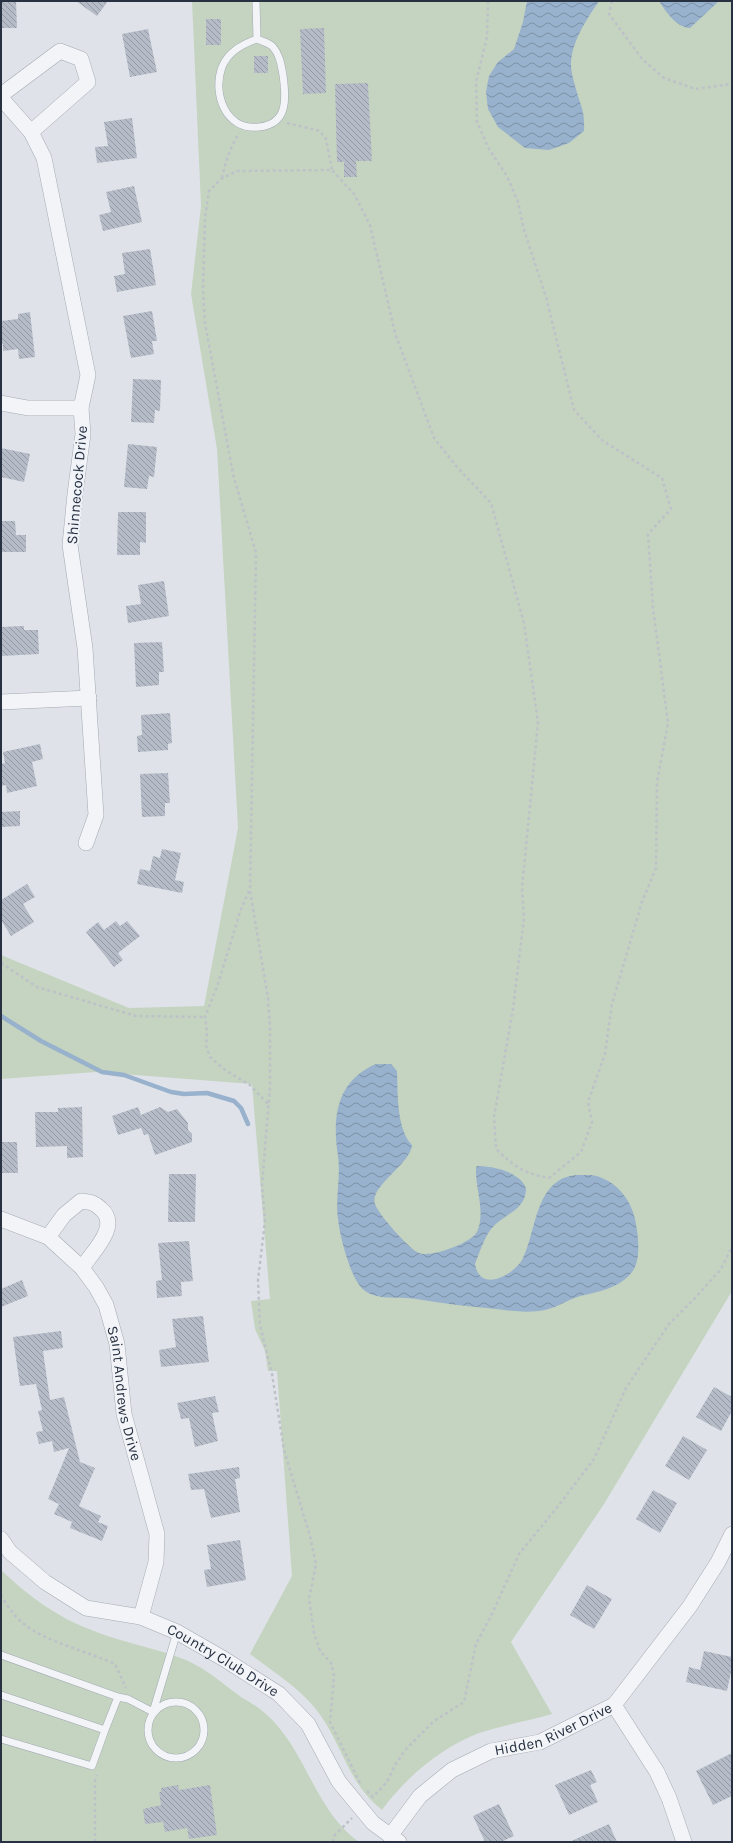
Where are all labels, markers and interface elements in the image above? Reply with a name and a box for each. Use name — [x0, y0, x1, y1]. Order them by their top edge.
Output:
street label: Shinnecock Drive — [63, 425, 91, 545]
street label: Saint Andrews Drive — [103, 1324, 145, 1463]
street label: Country Club Drive — [164, 1620, 282, 1701]
street label: Hidden River Drive — [493, 1698, 615, 1759]

